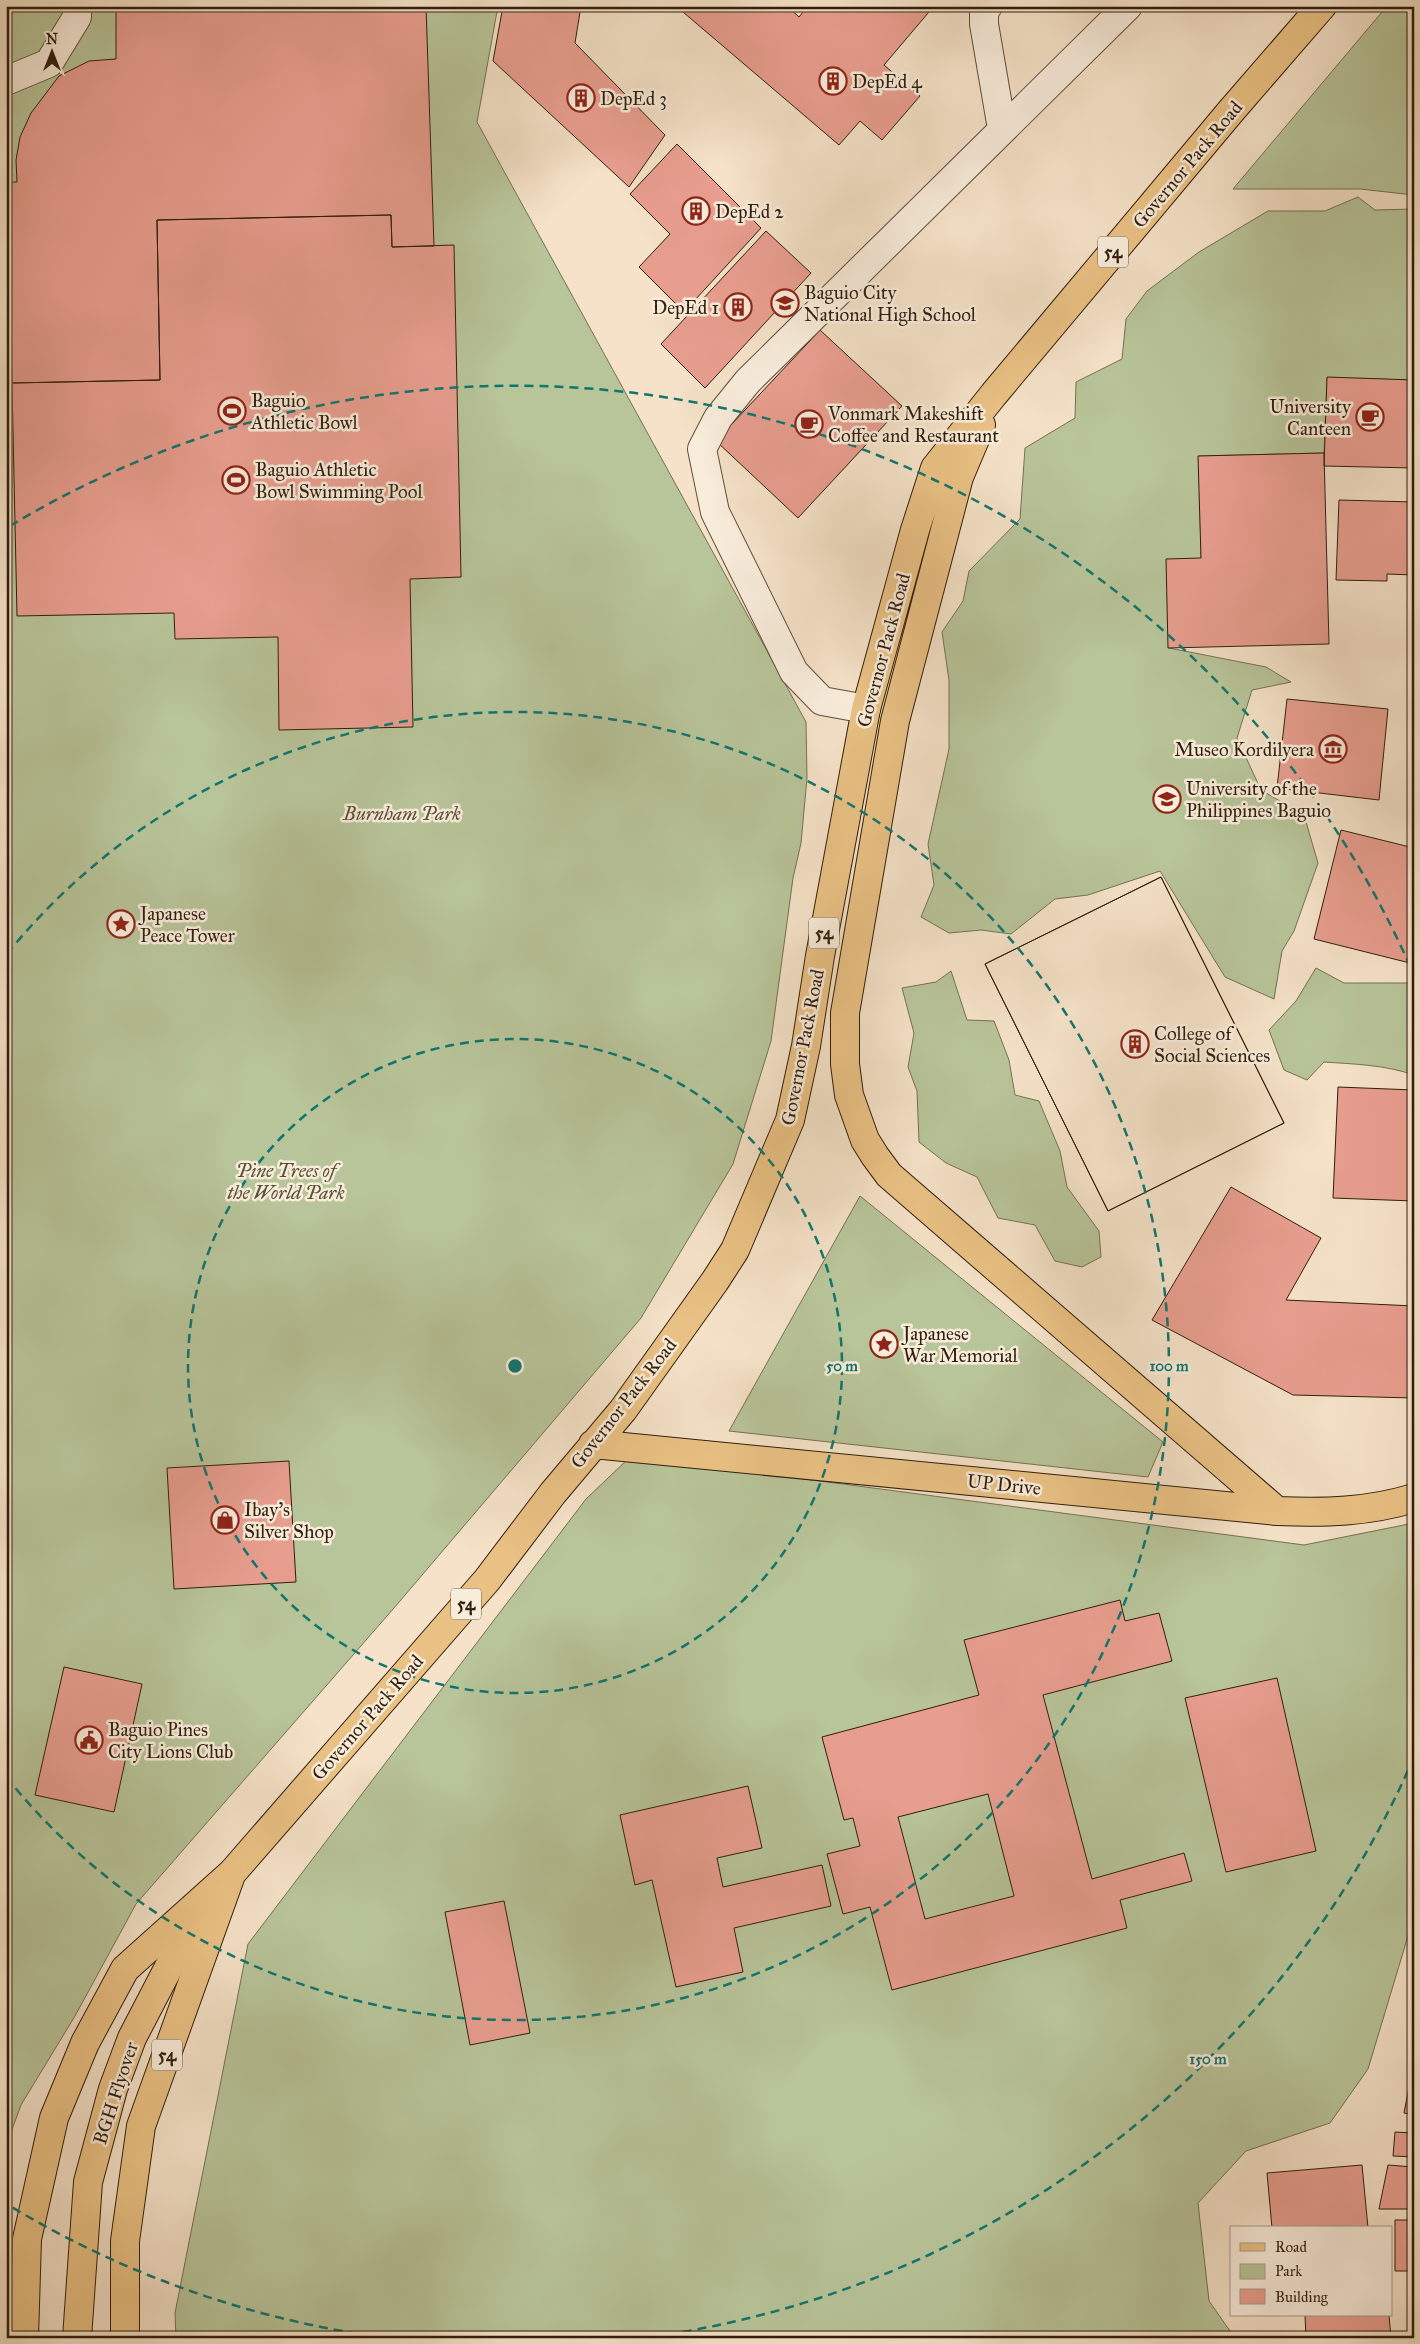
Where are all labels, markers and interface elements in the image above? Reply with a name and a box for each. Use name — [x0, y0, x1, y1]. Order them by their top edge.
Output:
north arrow — [28, 28, 78, 78]
text: N — [46, 31, 58, 48]
building icon: DepEd 4 — [818, 66, 848, 96]
place label: DepEd 4 — [852, 70, 922, 93]
building icon: DepEd 3 — [566, 83, 596, 113]
place label: DepEd 3 — [600, 87, 667, 110]
street label: Governor Pack Road — [1128, 96, 1247, 232]
building icon: DepEd 2 — [681, 196, 711, 226]
place label: DepEd 2 — [715, 200, 784, 223]
road number: 54 — [1098, 236, 1128, 268]
place label: Baguio City National High School — [804, 281, 977, 327]
school or university icon: Baguio City National High School — [770, 288, 800, 318]
building icon: DepEd 1 — [723, 292, 753, 322]
place label: DepEd 1 — [652, 296, 719, 319]
place label: Baguio Athletic Bowl — [250, 389, 358, 434]
place label: University Canteen — [1270, 395, 1352, 440]
sports icon: Baguio Athletic Bowl — [217, 396, 247, 426]
place label: Vonmark Makeshift Coffee and Restaurant — [827, 402, 999, 447]
cafe icon: University Canteen — [1355, 402, 1385, 432]
cafe icon: Vonmark Makeshift Coffee and Restaurant — [794, 409, 824, 439]
place label: Baguio Athletic Bowl Swimming Pool — [255, 458, 423, 504]
sports icon: Baguio Athletic Bowl Swimming Pool — [221, 465, 251, 495]
street label: Governor Pack Road — [852, 570, 915, 730]
museum icon: Museo Kordilyera — [1318, 734, 1348, 764]
place label: Museo Kordilyera — [1175, 738, 1315, 761]
place label: University of the Philippines Baguio — [1186, 777, 1331, 823]
school or university icon: University of the Philippines Baguio — [1152, 784, 1182, 814]
park label: Burnham Park — [342, 802, 461, 825]
place label: Japanese Peace Tower — [138, 902, 236, 947]
place icon: Japanese Peace Tower — [106, 909, 136, 939]
road number: 54 — [809, 918, 839, 948]
street label: Governor Pack Road — [776, 967, 829, 1127]
place label: College of Social Sciences — [1154, 1022, 1270, 1067]
building icon: College of Social Sciences — [1120, 1029, 1150, 1059]
park label: Pine Trees of the World Park — [227, 1159, 345, 1204]
place label: Japanese War Memorial — [901, 1322, 1019, 1367]
place icon: Japanese War Memorial — [869, 1329, 899, 1359]
street label: Governor Pack Road — [566, 1333, 682, 1473]
centre of rings — [506, 1357, 524, 1375]
text: 50 m — [826, 1357, 858, 1375]
text: 100 m — [1149, 1357, 1189, 1375]
street label: UP Drive — [966, 1469, 1042, 1500]
place label: Ibay's Silver Shop — [244, 1498, 334, 1543]
shop icon: Ibay's Silver Shop — [210, 1505, 240, 1535]
road number: 54 — [451, 1588, 481, 1620]
street label: Governor Pack Road — [307, 1650, 428, 1785]
place label: Baguio Pines City Lions Club — [108, 1718, 233, 1763]
public building icon: Baguio Pines City Lions Club — [74, 1725, 104, 1755]
street label: BGH Flyover — [88, 2038, 143, 2147]
road number: 54 — [152, 2040, 182, 2070]
text: 150 m — [1189, 2050, 1227, 2068]
legend — [1230, 2226, 1392, 2316]
text: Road — [1275, 2238, 1307, 2256]
text: Park — [1275, 2262, 1302, 2280]
text: Building — [1275, 2288, 1329, 2306]

